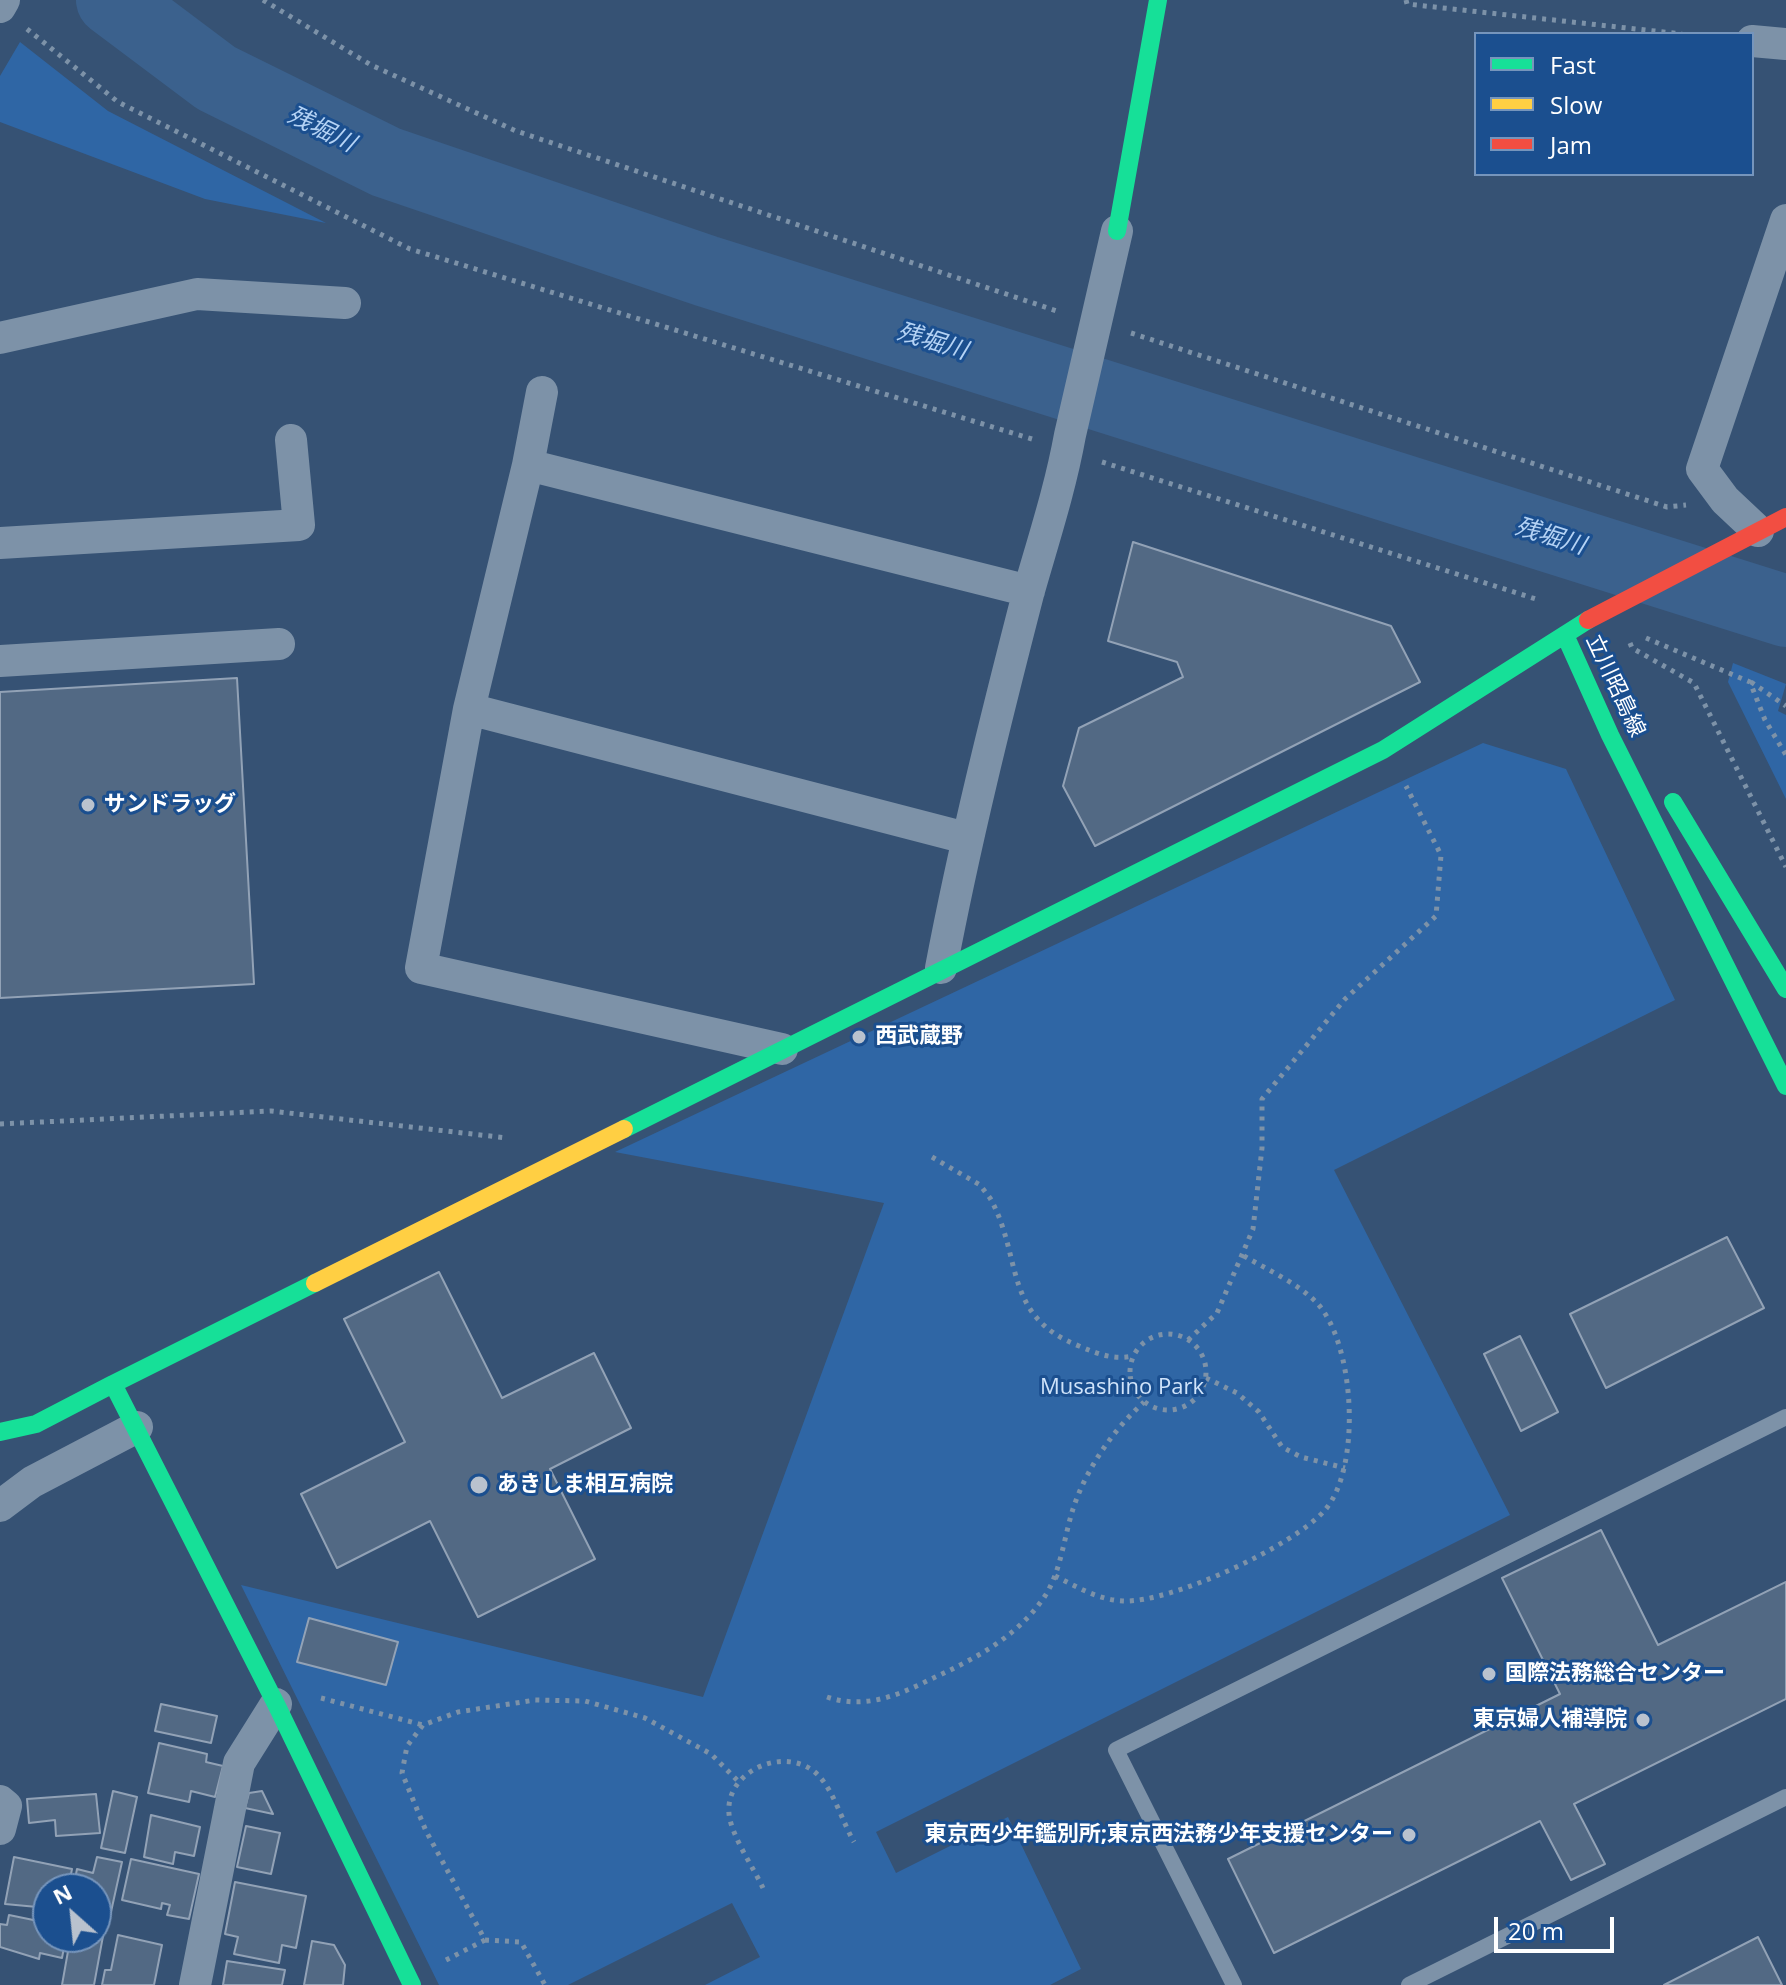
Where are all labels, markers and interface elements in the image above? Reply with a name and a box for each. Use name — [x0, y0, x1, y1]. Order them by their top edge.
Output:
legend — [1474, 32, 1754, 176]
text: Fast — [1550, 48, 1596, 81]
text: Slow — [1550, 88, 1602, 121]
water label: 残堀川 — [282, 101, 360, 159]
text: Jam — [1550, 128, 1592, 161]
water label: 残堀川 — [893, 318, 971, 366]
water label: 残堀川 — [1511, 513, 1589, 561]
street label: 立川昭島線 — [1580, 631, 1650, 741]
place label: サンドラッグ — [104, 792, 236, 818]
marker: サンドラッグ — [79, 796, 97, 814]
place label: 西武蔵野 — [875, 1024, 963, 1050]
marker: 西武蔵野 — [850, 1028, 868, 1046]
park label: Musashino Park — [1040, 1375, 1204, 1401]
place label: あきしま相互病院 — [497, 1472, 673, 1498]
marker: あきしま相互病院 — [468, 1474, 490, 1496]
place label: 国際法務総合センター — [1505, 1661, 1725, 1687]
marker: 国際法務総合センター — [1480, 1665, 1498, 1683]
place label: 東京婦人補導院 — [1473, 1707, 1627, 1733]
marker: 東京婦人補導院 — [1634, 1711, 1652, 1729]
place label: 東京西少年鑑別所;東京西法務少年支援センター — [925, 1822, 1393, 1848]
marker: 東京西少年鑑別所;東京西法務少年支援センター — [1400, 1826, 1418, 1844]
north arrow — [32, 1873, 112, 1953]
text: N — [47, 1876, 77, 1911]
scale bar — [1498, 1901, 1618, 1951]
text: 20 m — [1508, 1914, 1564, 1947]

